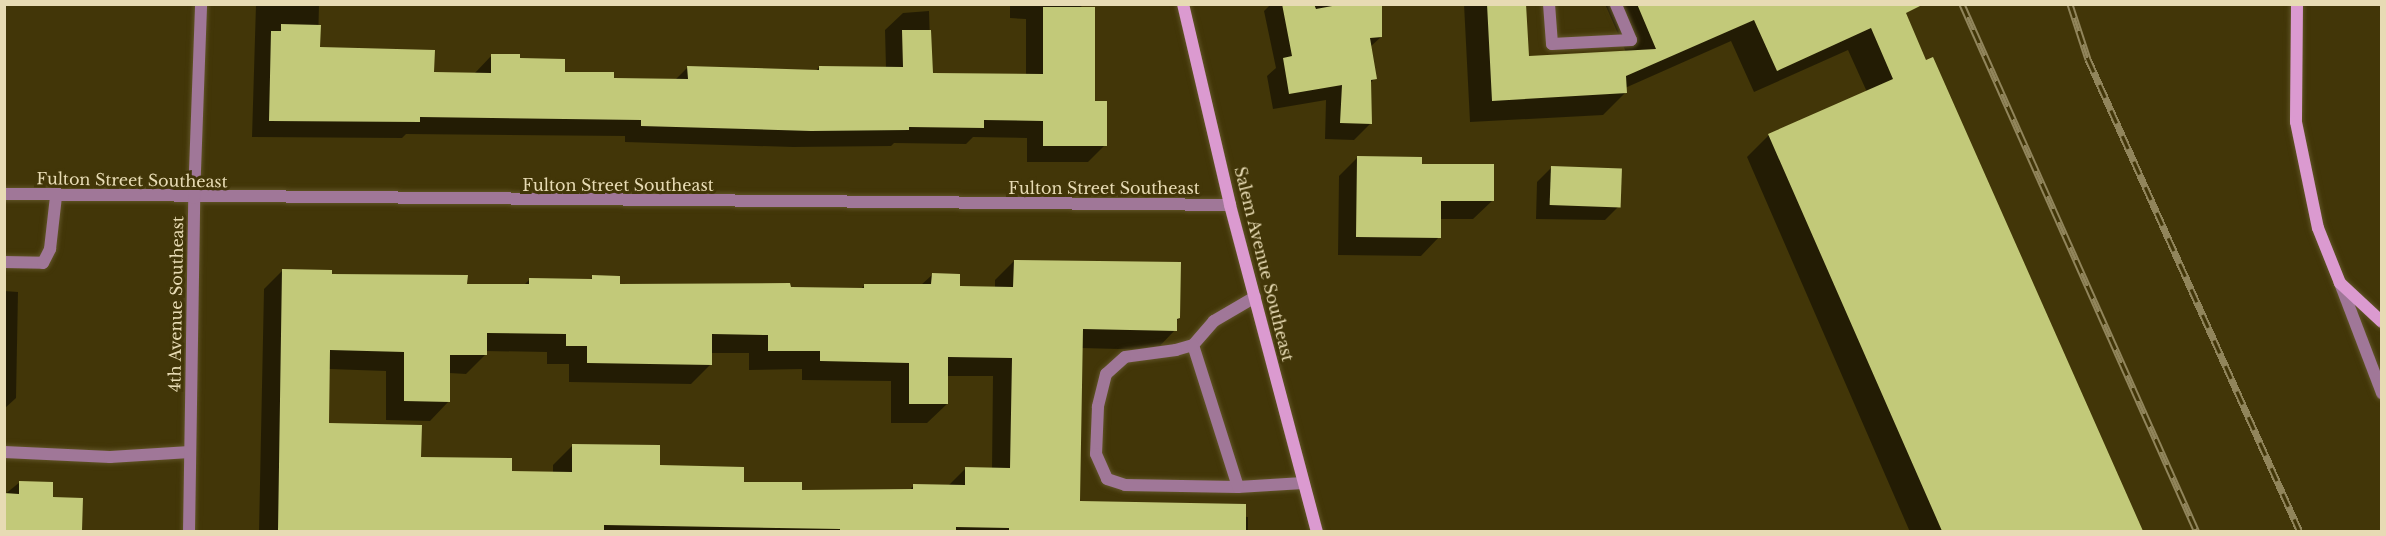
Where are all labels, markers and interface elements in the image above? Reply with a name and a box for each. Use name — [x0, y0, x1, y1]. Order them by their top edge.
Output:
street label: Salem Avenue Southeast — [1230, 164, 1298, 364]
street label: Fulton Street Southeast — [36, 169, 228, 191]
street label: Fulton Street Southeast — [522, 175, 714, 195]
street label: Fulton Street Southeast — [1008, 178, 1200, 198]
street label: 4th Avenue Southeast — [165, 216, 187, 392]

